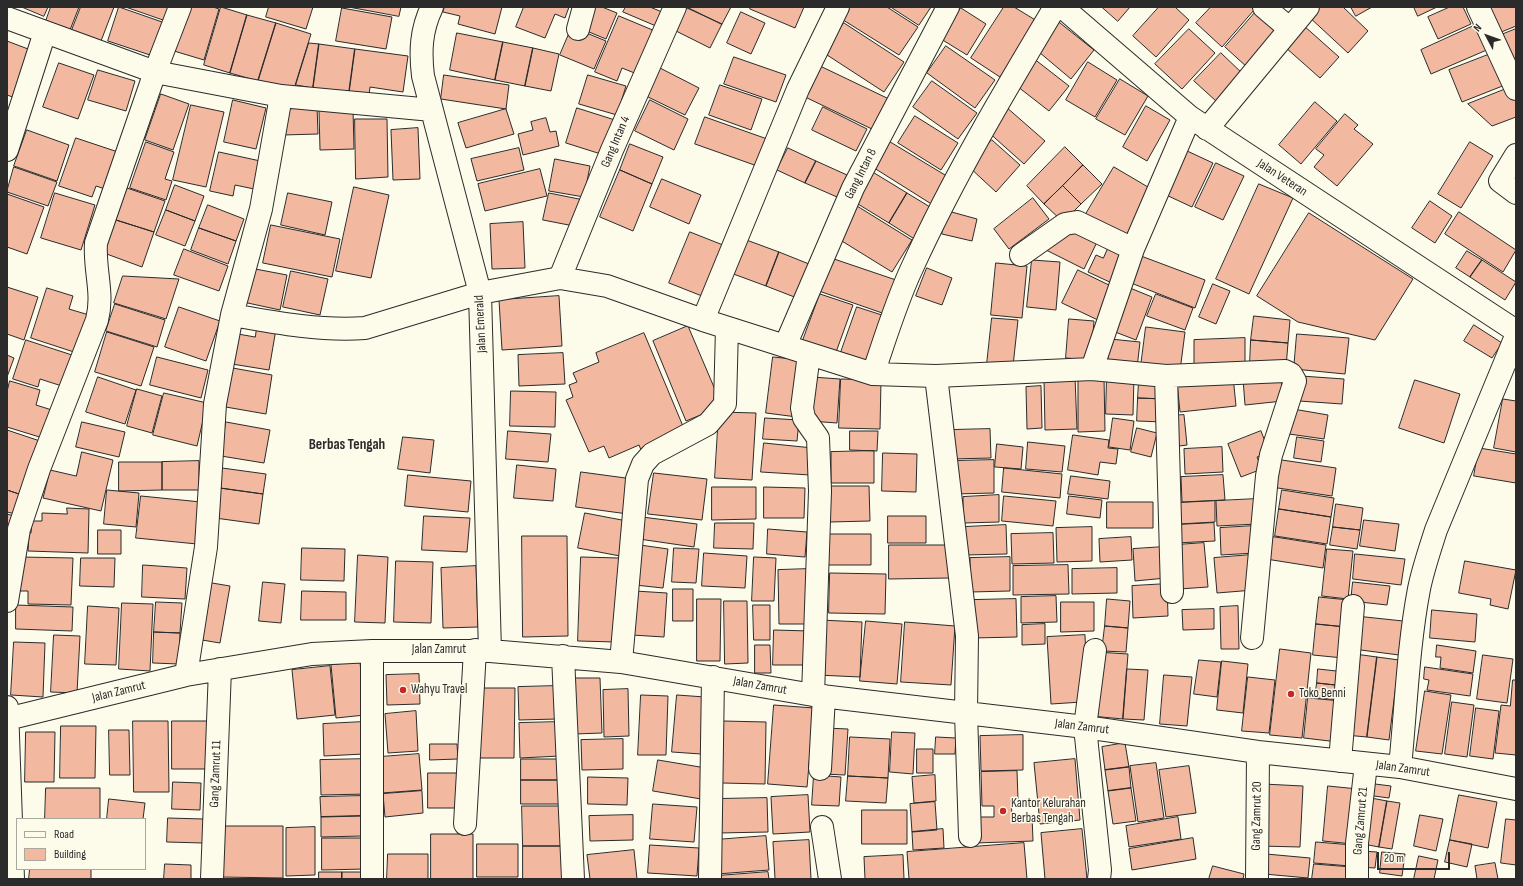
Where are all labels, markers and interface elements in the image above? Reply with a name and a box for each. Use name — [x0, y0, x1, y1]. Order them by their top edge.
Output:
north arrow — [1467, 16, 1507, 56]
text: N — [1471, 21, 1484, 34]
street label: Gang Intan 4 — [598, 114, 634, 170]
street label: Gang Intan 8 — [842, 146, 880, 202]
street label: Jalan Veteran — [1254, 156, 1310, 200]
street label: Jalan Emerald — [472, 295, 490, 353]
district label: Berbas Tengah — [309, 436, 385, 454]
street label: Jalan Zamrut — [412, 642, 466, 658]
street label: Jalan Zamrut — [732, 674, 788, 698]
street label: Jalan Zamrut — [91, 678, 147, 706]
place label: Wahyu Travel — [411, 682, 467, 698]
marker: Wahyu Travel — [398, 685, 408, 695]
place label: Toko Benni — [1299, 686, 1346, 702]
marker: Toko Benni — [1286, 689, 1296, 699]
street label: Jalan Zamrut — [1054, 716, 1110, 738]
street label: Gang Zamrut 11 — [207, 740, 225, 808]
street label: Jalan Zamrut — [1375, 757, 1431, 781]
street label: Gang Zamrut 20 — [1249, 781, 1265, 851]
street label: Gang Zamrut 21 — [1350, 786, 1372, 856]
place label: Kantor Kelurahan Berbas Tengah — [1011, 796, 1086, 827]
marker: Kantor Kelurahan Berbas Tengah — [998, 806, 1008, 816]
legend — [16, 818, 146, 870]
text: Road — [54, 827, 74, 842]
scale bar — [1379, 844, 1452, 870]
text: Building — [54, 847, 86, 862]
text: 20 m — [1384, 851, 1404, 866]

